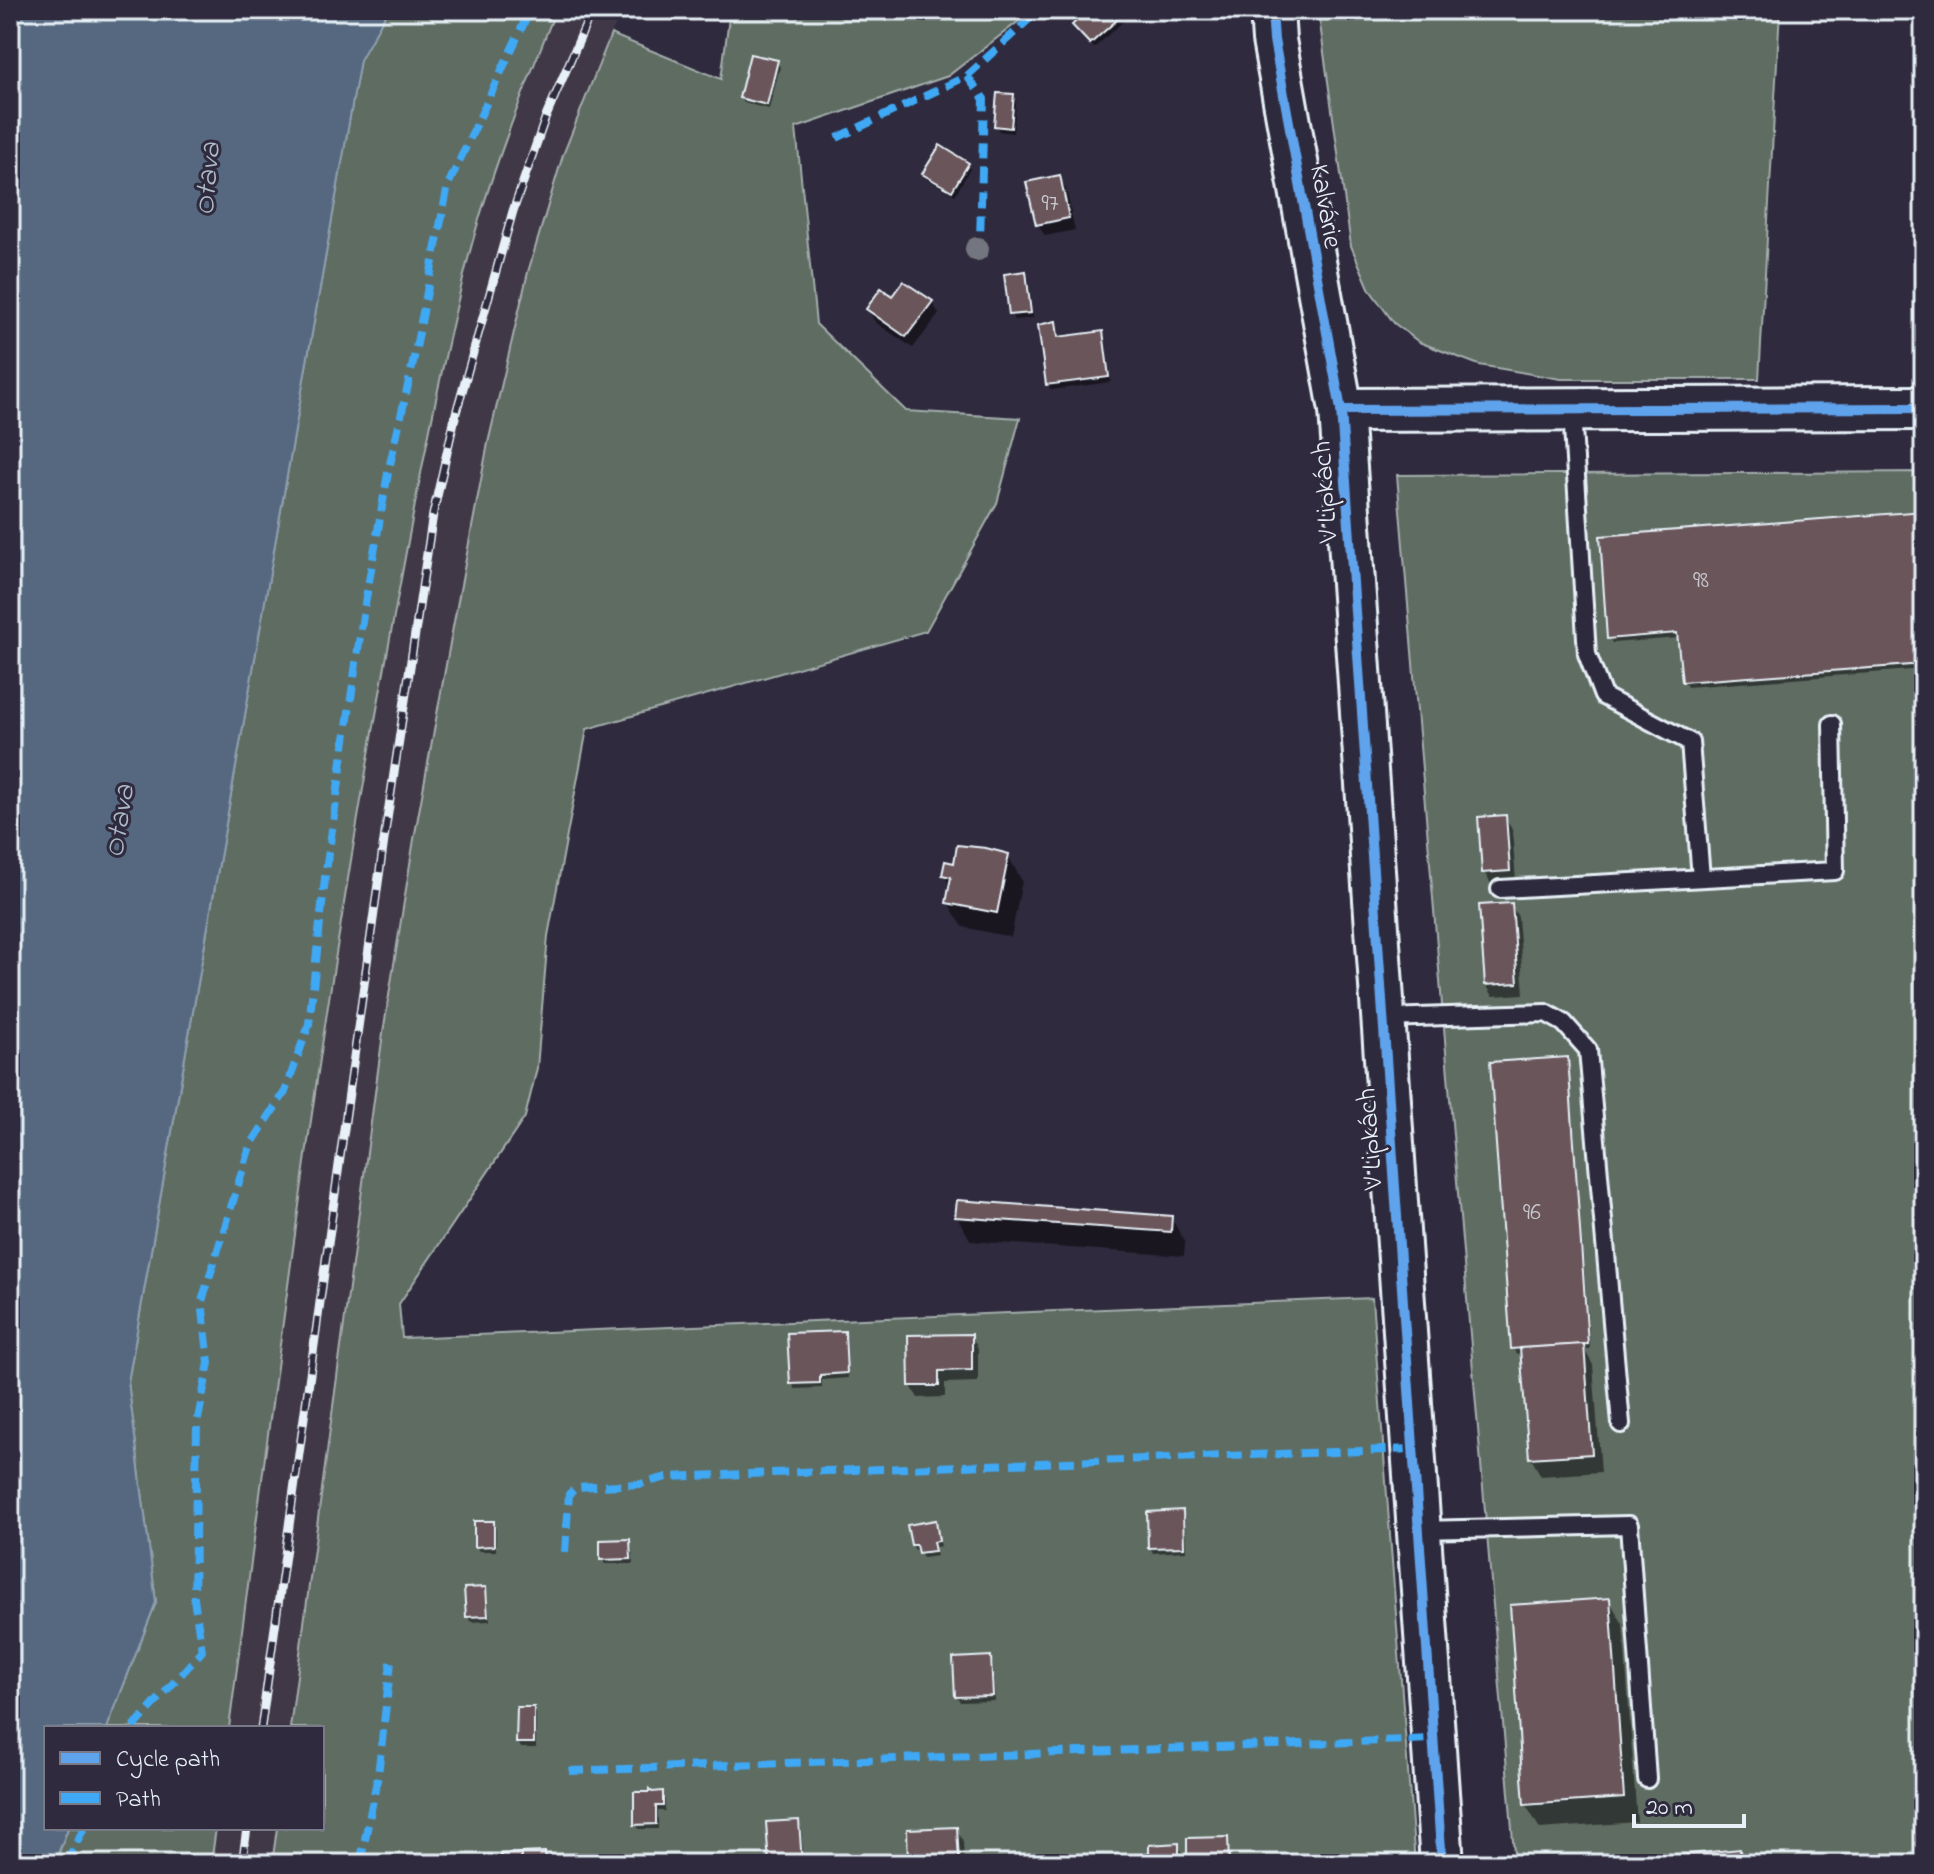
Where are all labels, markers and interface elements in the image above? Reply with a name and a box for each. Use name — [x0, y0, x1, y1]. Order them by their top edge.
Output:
water label: Otava — [184, 140, 234, 218]
street label: Kalvárie — [1297, 161, 1352, 252]
house number: 97 — [1041, 187, 1059, 222]
street label: V Lipkách — [1302, 439, 1351, 545]
house number: 98 — [1693, 564, 1709, 599]
water label: Otava — [93, 781, 149, 861]
street label: V Lipkách — [1347, 1086, 1396, 1192]
house number: 96 — [1523, 1196, 1541, 1231]
legend — [44, 1726, 324, 1830]
text: Cycle path — [116, 1743, 220, 1779]
scale bar — [1634, 1778, 1744, 1828]
text: Path — [116, 1783, 161, 1818]
text: 20 m — [1646, 1791, 1693, 1826]

